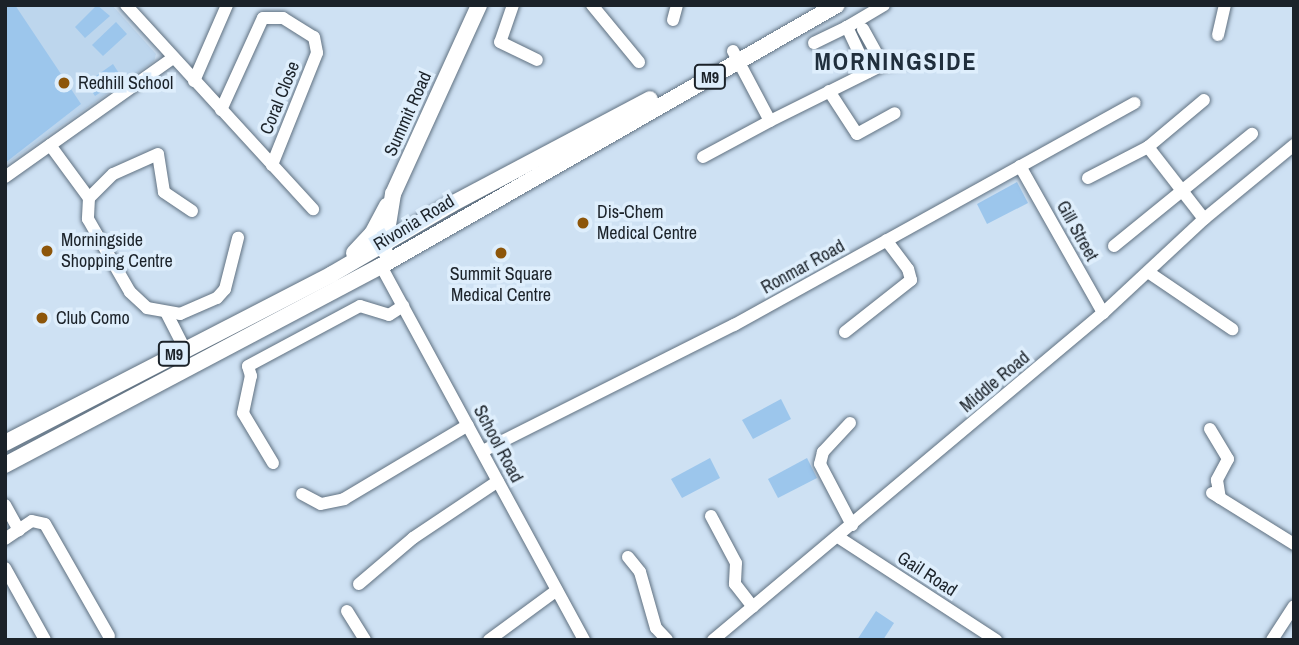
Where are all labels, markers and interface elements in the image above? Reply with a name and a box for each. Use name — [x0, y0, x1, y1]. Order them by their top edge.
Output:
district label: MORNINGSIDE — [816, 48, 976, 76]
street label: Coral Close — [256, 58, 304, 138]
road number: M9 — [692, 64, 728, 90]
street label: Summit Road — [380, 68, 436, 160]
place label: Redhill School — [78, 72, 173, 94]
marker: Redhill School — [56, 75, 72, 91]
street label: Rivonia Road — [370, 191, 458, 255]
street label: Gill Street — [1052, 197, 1102, 265]
place label: Dis-Chem Medical Centre — [597, 202, 697, 244]
marker: Dis-Chem Medical Centre — [575, 215, 591, 231]
place label: Morningside Shopping Centre — [61, 230, 173, 272]
street label: Ronmar Road — [758, 235, 848, 299]
marker: Morningside Shopping Centre — [39, 243, 55, 259]
marker: Summit Square Medical Centre — [493, 245, 509, 261]
place label: Summit Square Medical Centre — [450, 264, 552, 306]
place label: Club Como — [56, 307, 130, 329]
marker: Club Como — [34, 310, 50, 326]
road number: M9 — [156, 342, 192, 366]
street label: Middle Road — [956, 347, 1034, 417]
street label: School Road — [469, 402, 527, 486]
street label: Gail Road — [893, 547, 961, 601]

